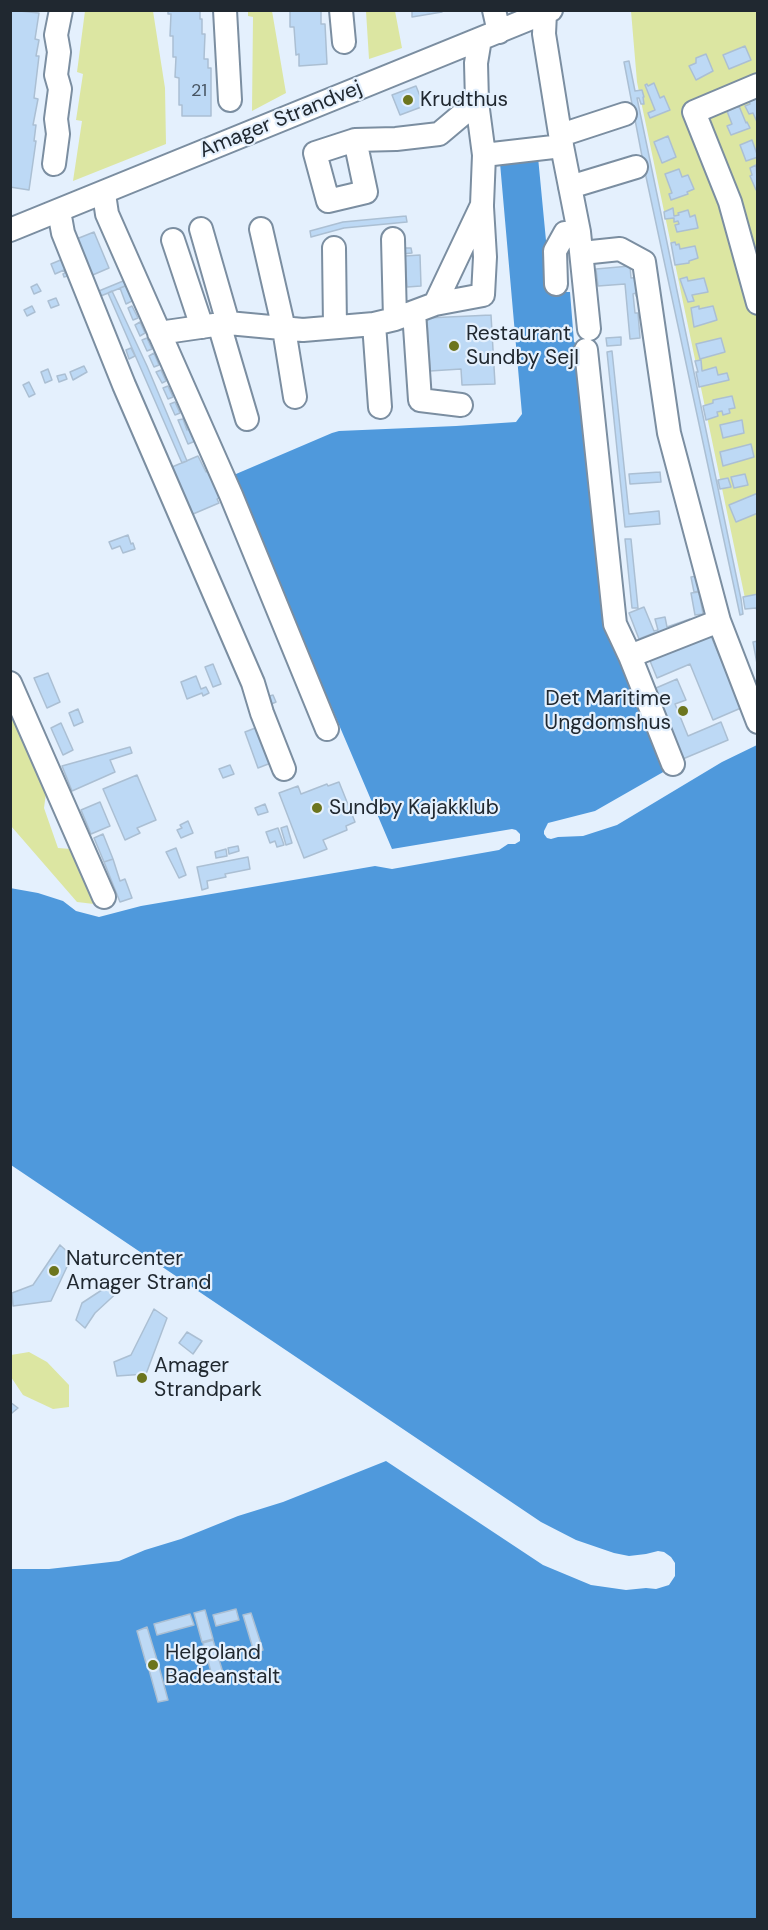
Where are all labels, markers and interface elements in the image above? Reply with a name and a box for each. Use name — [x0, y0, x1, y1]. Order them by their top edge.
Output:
street label: Amager Strandvej — [196, 76, 366, 164]
house number: 21 — [191, 80, 207, 102]
place label: Krudthus — [420, 87, 508, 113]
marker: Krudthus — [401, 93, 415, 107]
place label: Restaurant Sundby Sejl — [466, 321, 579, 371]
marker: Restaurant Sundby Sejl — [447, 339, 461, 353]
place label: Det Maritime Ungdomshus — [544, 686, 671, 736]
marker: Det Maritime Ungdomshus — [676, 704, 690, 718]
place label: Sundby Kajakklub — [329, 795, 499, 821]
marker: Sundby Kajakklub — [310, 801, 324, 815]
place label: Naturcenter Amager Strand — [66, 1246, 211, 1296]
marker: Naturcenter Amager Strand — [47, 1264, 61, 1278]
place label: Amager Strandpark — [154, 1353, 262, 1403]
marker: Amager Strandpark — [135, 1371, 149, 1385]
place label: Helgoland Badeanstalt — [165, 1640, 280, 1690]
marker: Helgoland Badeanstalt — [146, 1658, 160, 1672]

